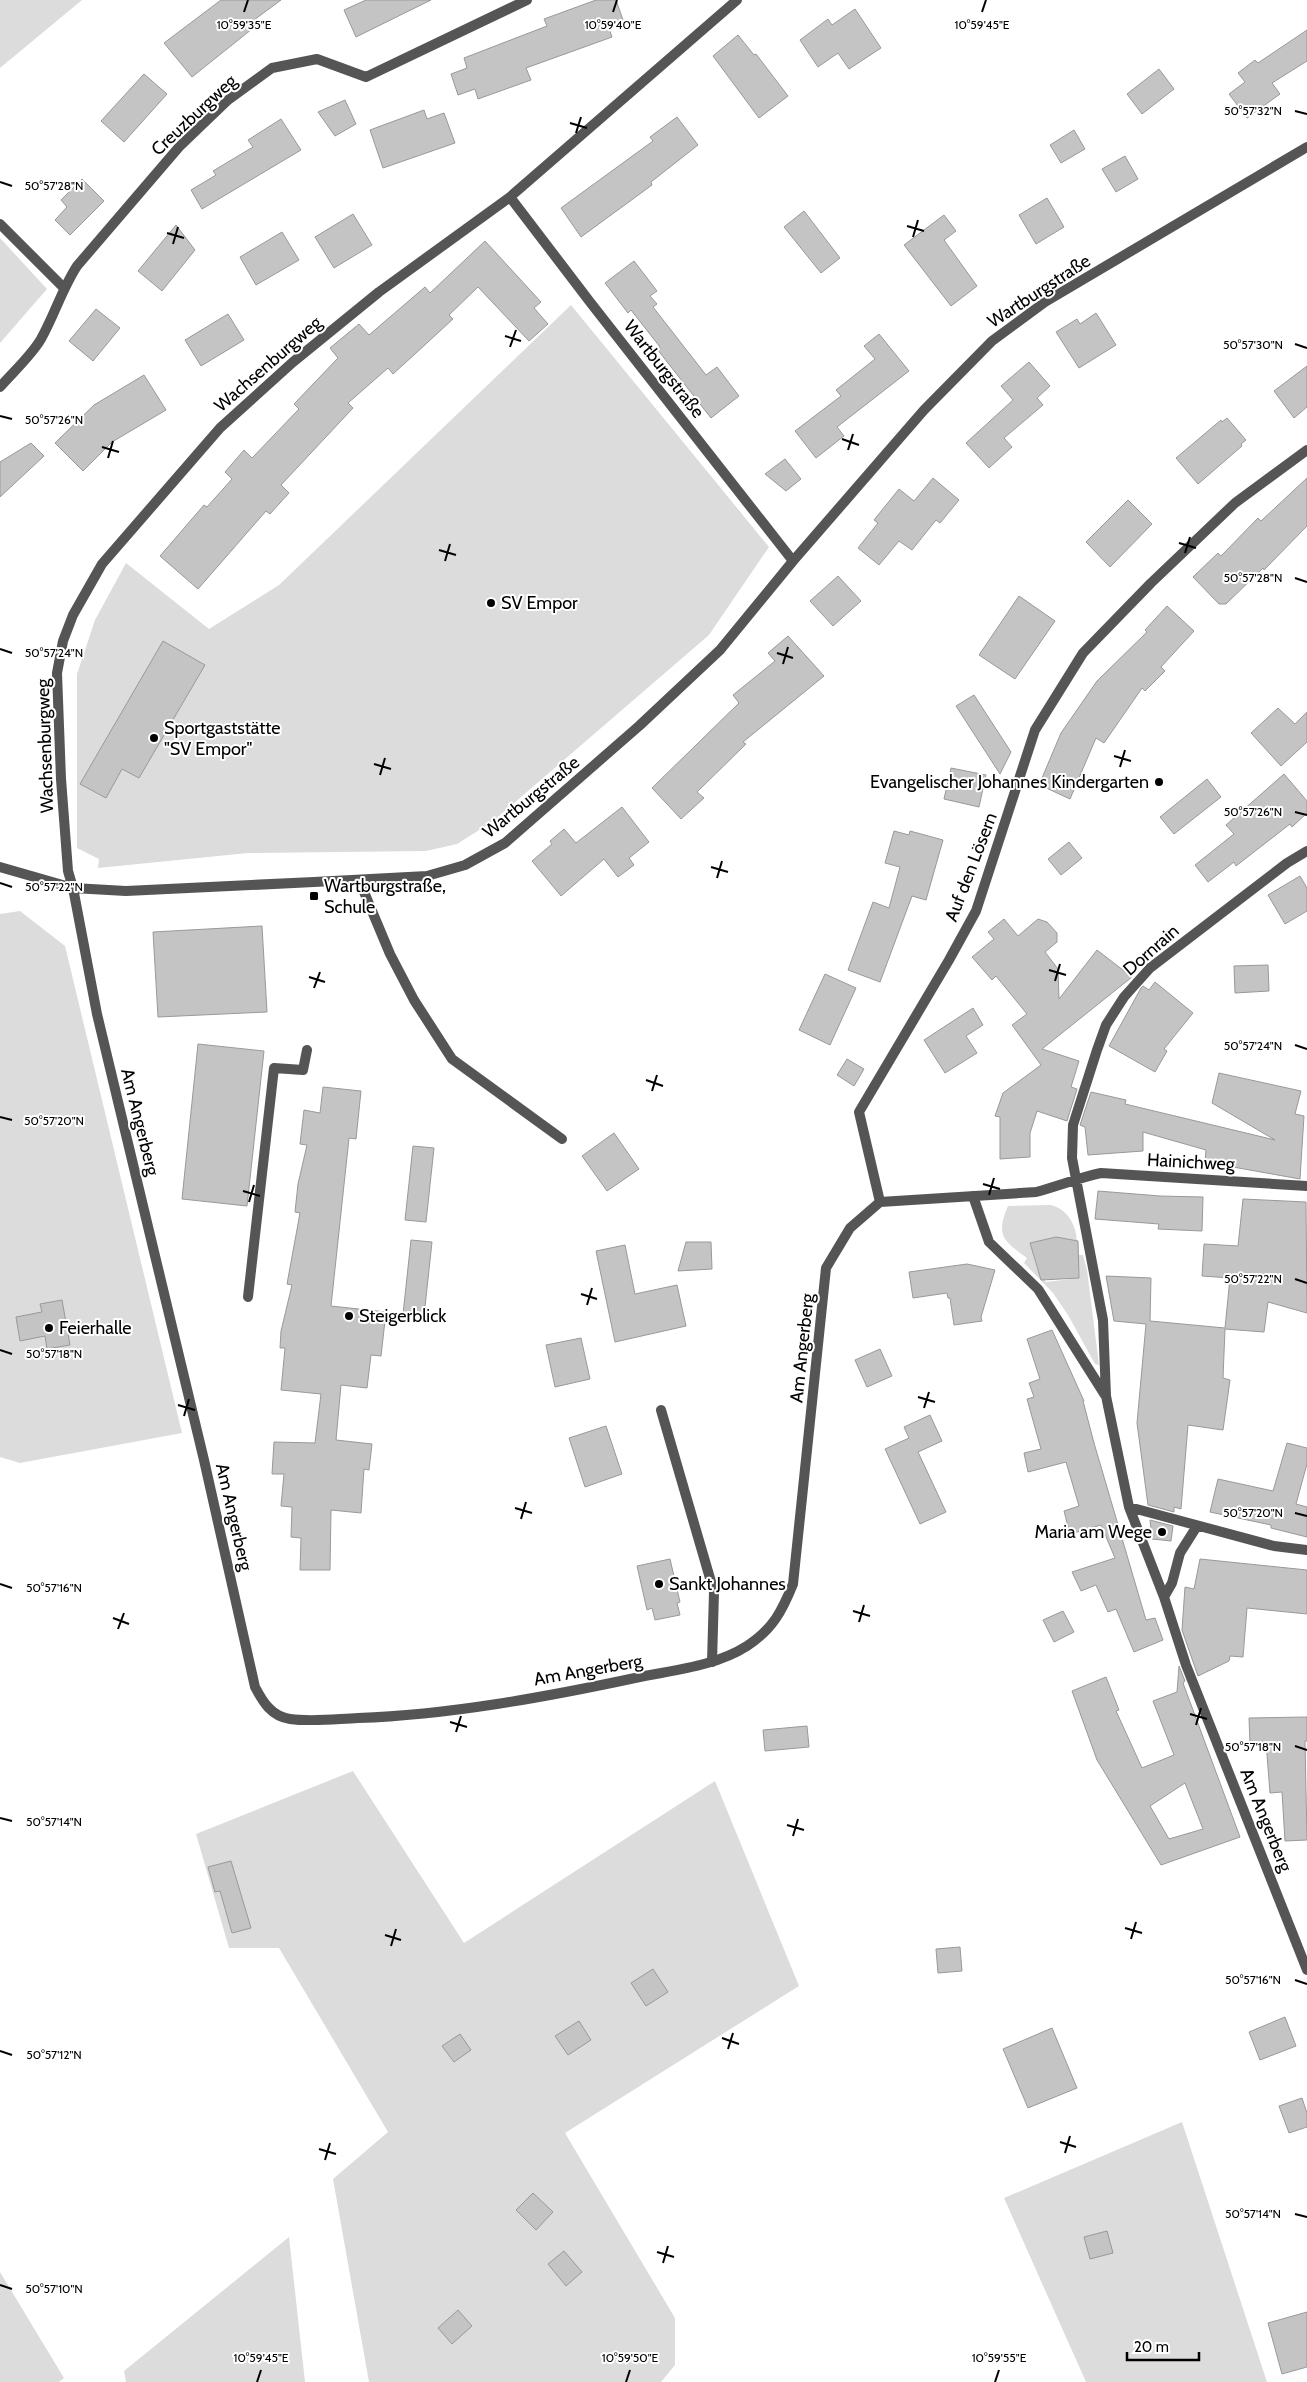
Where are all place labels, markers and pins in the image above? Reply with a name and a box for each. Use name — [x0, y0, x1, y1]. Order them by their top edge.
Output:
place label: SV Empor — [501, 592, 578, 614]
marker: SV Empor — [485, 597, 497, 609]
place label: Sportgaststätte "SV Empor" — [164, 717, 280, 760]
marker: Sportgaststätte "SV Empor" — [148, 732, 160, 744]
place label: Evangelischer Johannes Kindergarten — [870, 771, 1149, 793]
marker: Evangelischer Johannes Kindergarten — [1153, 776, 1165, 788]
place label: Wartburgstraße, Schule — [324, 875, 446, 918]
marker: Wartburgstraße, Schule — [308, 890, 320, 902]
place label: Steigerblick — [359, 1305, 447, 1327]
marker: Steigerblick — [343, 1310, 355, 1322]
place label: Feierhalle — [59, 1317, 132, 1339]
marker: Feierhalle — [43, 1322, 55, 1334]
place label: Maria am Wege — [1034, 1521, 1152, 1543]
marker: Maria am Wege — [1156, 1526, 1168, 1538]
place label: Sankt Johannes — [669, 1573, 786, 1595]
marker: Sankt Johannes — [653, 1578, 665, 1590]

